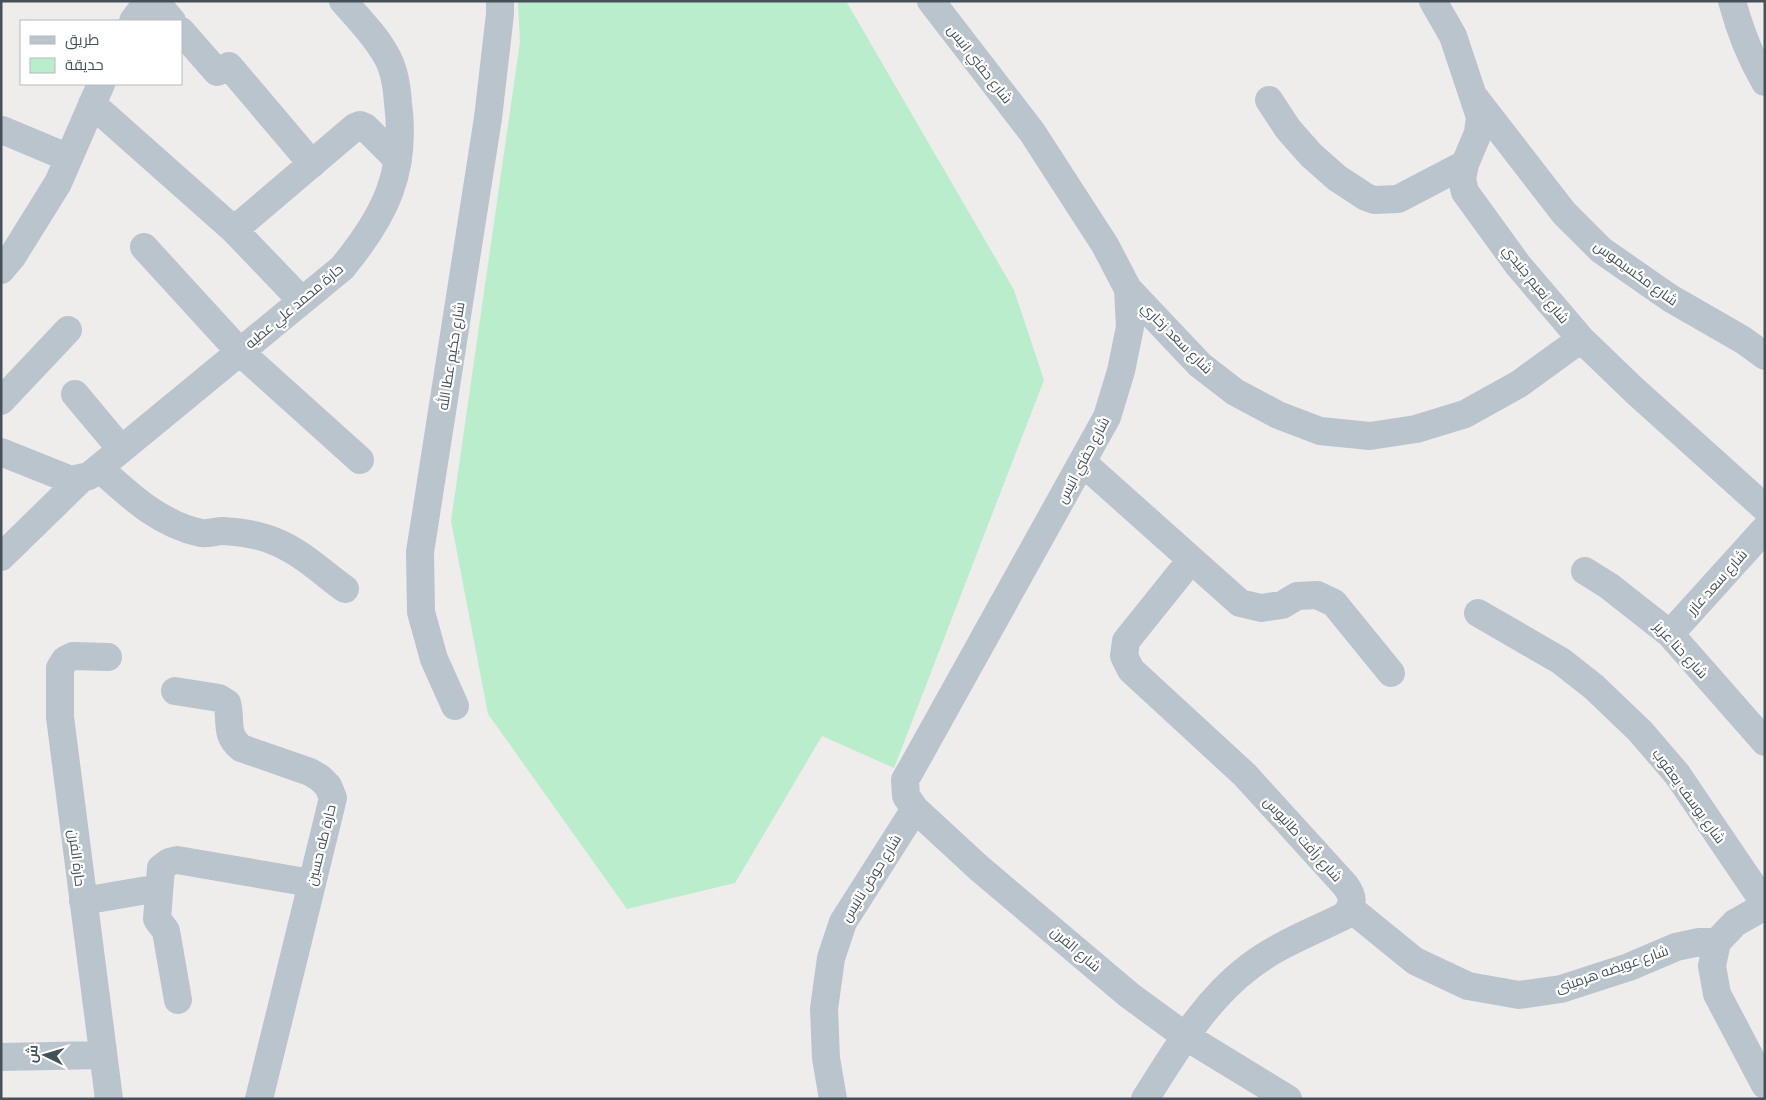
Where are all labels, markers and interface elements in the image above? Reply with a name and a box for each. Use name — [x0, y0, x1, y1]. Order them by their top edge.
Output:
legend — [20, 20, 182, 85]
street label: شارع حفني انيس — [941, 21, 1016, 109]
text: طريق — [65, 31, 99, 50]
text: حديقة — [65, 56, 104, 74]
street label: شارع مكسيموس — [1590, 237, 1681, 310]
street label: شارع نعيم جنيدي — [1496, 242, 1572, 329]
street label: حارة محمد علي عطيه — [242, 261, 349, 355]
street label: شارع سعد زخاري — [1135, 299, 1216, 380]
street label: شارع حكيم عطا الله — [434, 301, 469, 412]
street label: شارع حفني انيس — [1054, 414, 1116, 508]
street label: شارع سعد عازر — [1683, 546, 1751, 619]
street label: شارع حنا عزيز — [1649, 618, 1711, 682]
street label: شارع يوسف يعقوب — [1649, 746, 1729, 847]
street label: شارع رأفت طانيوس — [1260, 793, 1346, 885]
street label: حارة طه حسين — [303, 803, 340, 887]
street label: حارة الفرن — [65, 829, 88, 888]
street label: شارع حوض نانيس — [838, 831, 905, 925]
street label: شارع الفرن — [1047, 923, 1104, 976]
street label: شارع عويضه هرمينى — [1554, 942, 1671, 997]
north arrow — [20, 1030, 70, 1080]
text: ش — [23, 1044, 42, 1064]

